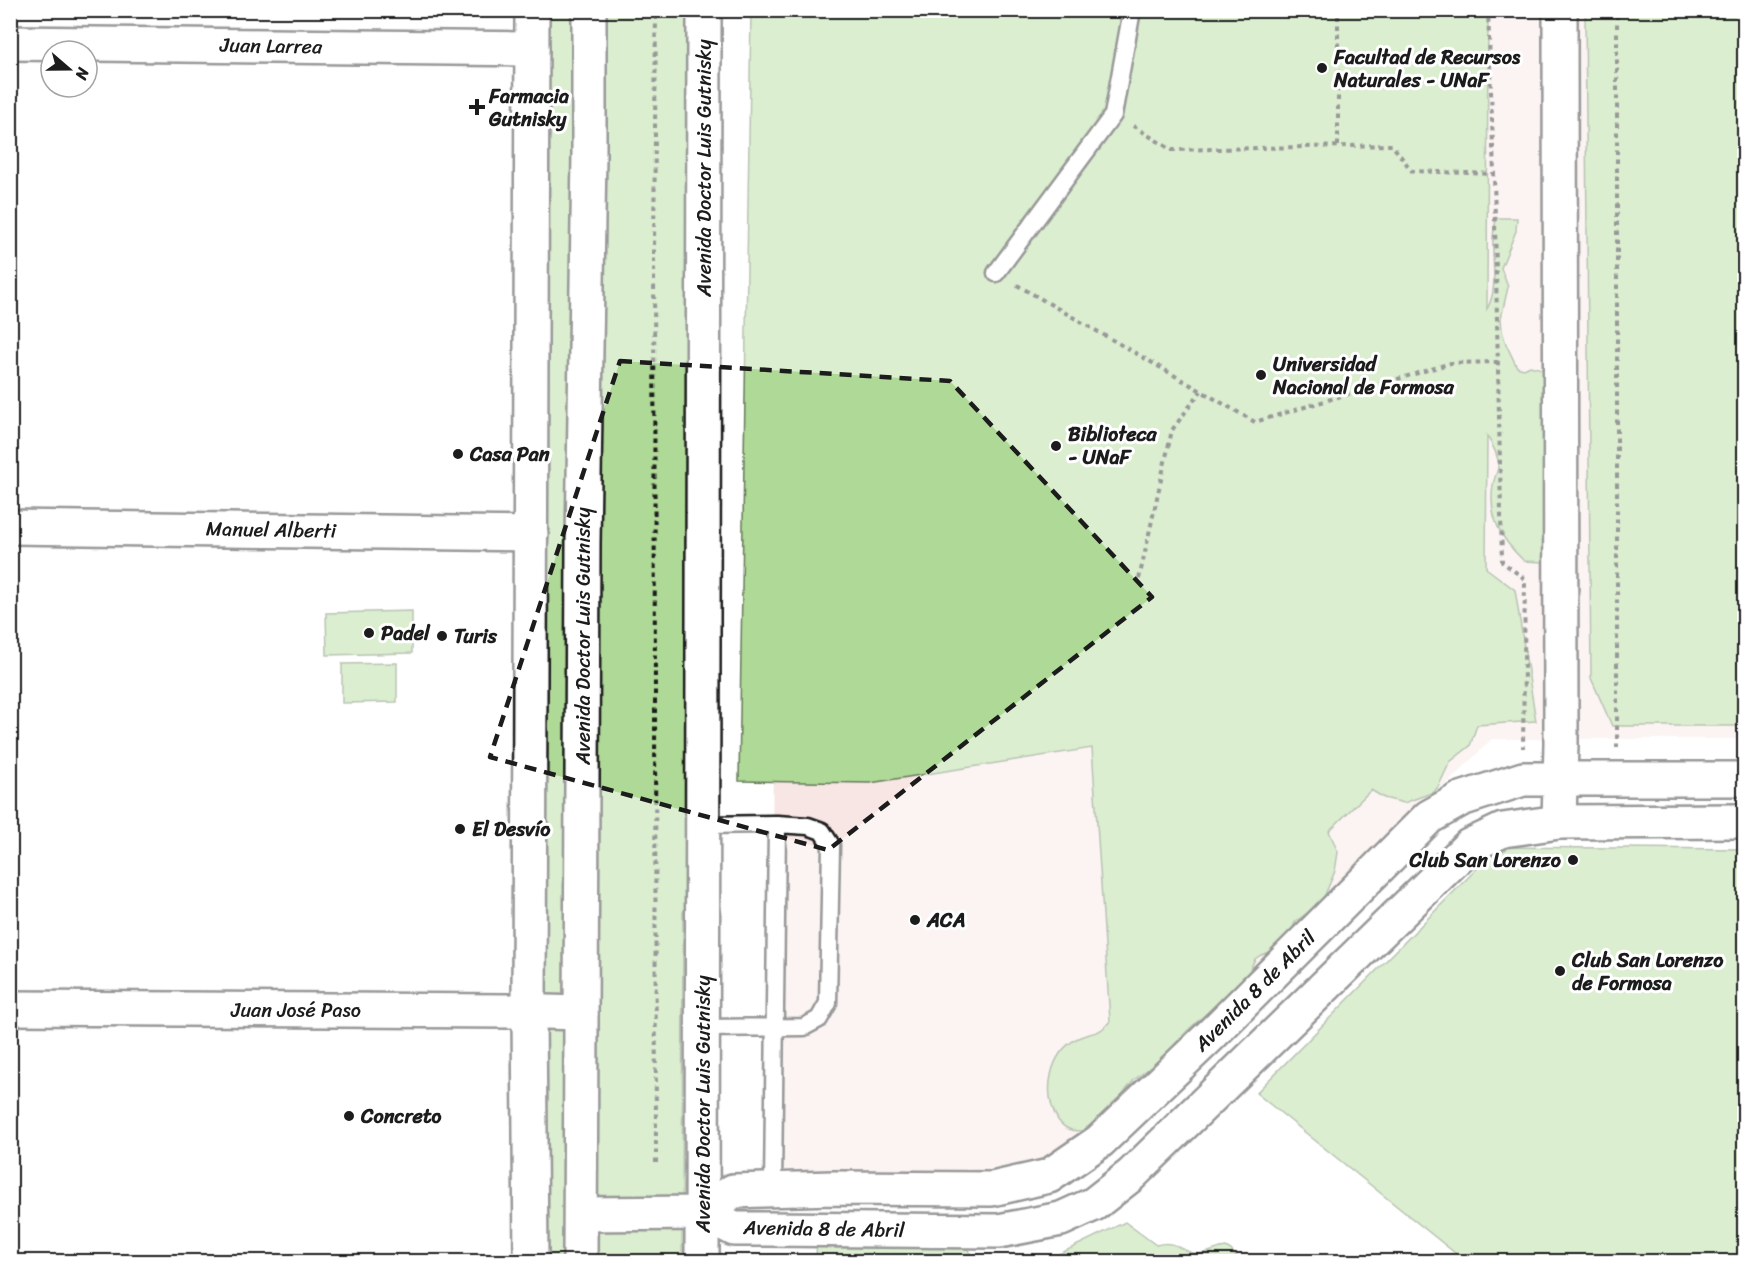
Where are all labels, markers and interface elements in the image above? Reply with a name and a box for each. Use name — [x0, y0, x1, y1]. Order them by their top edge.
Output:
street label: Juan Larrea — [219, 28, 323, 64]
north arrow — [39, 39, 99, 99]
street label: Avenida Doctor Luis Gutnisky — [687, 39, 722, 298]
place label: Facultad de Recursos Naturales - UNaF — [1333, 40, 1521, 98]
marker: Facultad de Recursos Naturales - UNaF — [1315, 61, 1329, 75]
text: N — [67, 63, 98, 85]
place label: Farmacia Gutnisky — [488, 79, 569, 137]
marker: Farmacia Gutnisky — [470, 100, 484, 114]
place label: Universidad Nacional de Formosa — [1272, 347, 1455, 405]
marker: Universidad Nacional de Formosa — [1254, 368, 1268, 382]
place label: Biblioteca - UNaF — [1068, 417, 1158, 475]
place label: Casa Pan — [469, 437, 550, 472]
marker: Biblioteca - UNaF — [1049, 439, 1063, 453]
marker: Casa Pan — [451, 447, 465, 461]
street label: Avenida Doctor Luis Gutnisky — [566, 507, 601, 766]
street label: Manuel Alberti — [206, 511, 338, 549]
place label: Padel — [381, 616, 431, 651]
place label: Turis — [454, 619, 498, 654]
marker: Padel — [362, 626, 376, 640]
marker: Turis — [435, 629, 449, 643]
place label: El Desvío — [472, 812, 551, 847]
marker: El Desvío — [453, 822, 467, 836]
place label: Club San Lorenzo — [1409, 843, 1562, 878]
marker: Club San Lorenzo — [1566, 853, 1580, 867]
place label: ACA — [926, 903, 966, 938]
marker: ACA — [908, 913, 922, 927]
street label: Avenida 8 de Abril — [1185, 921, 1325, 1061]
place label: Club San Lorenzo de Formosa — [1571, 943, 1724, 1001]
marker: Club San Lorenzo de Formosa — [1553, 964, 1567, 978]
street label: Avenida Doctor Luis Gutnisky — [686, 975, 721, 1234]
street label: Juan José Paso — [230, 993, 361, 1028]
place label: Concreto — [360, 1099, 442, 1134]
marker: Concreto — [342, 1109, 356, 1123]
street label: Avenida 8 de Abril — [742, 1210, 906, 1248]

